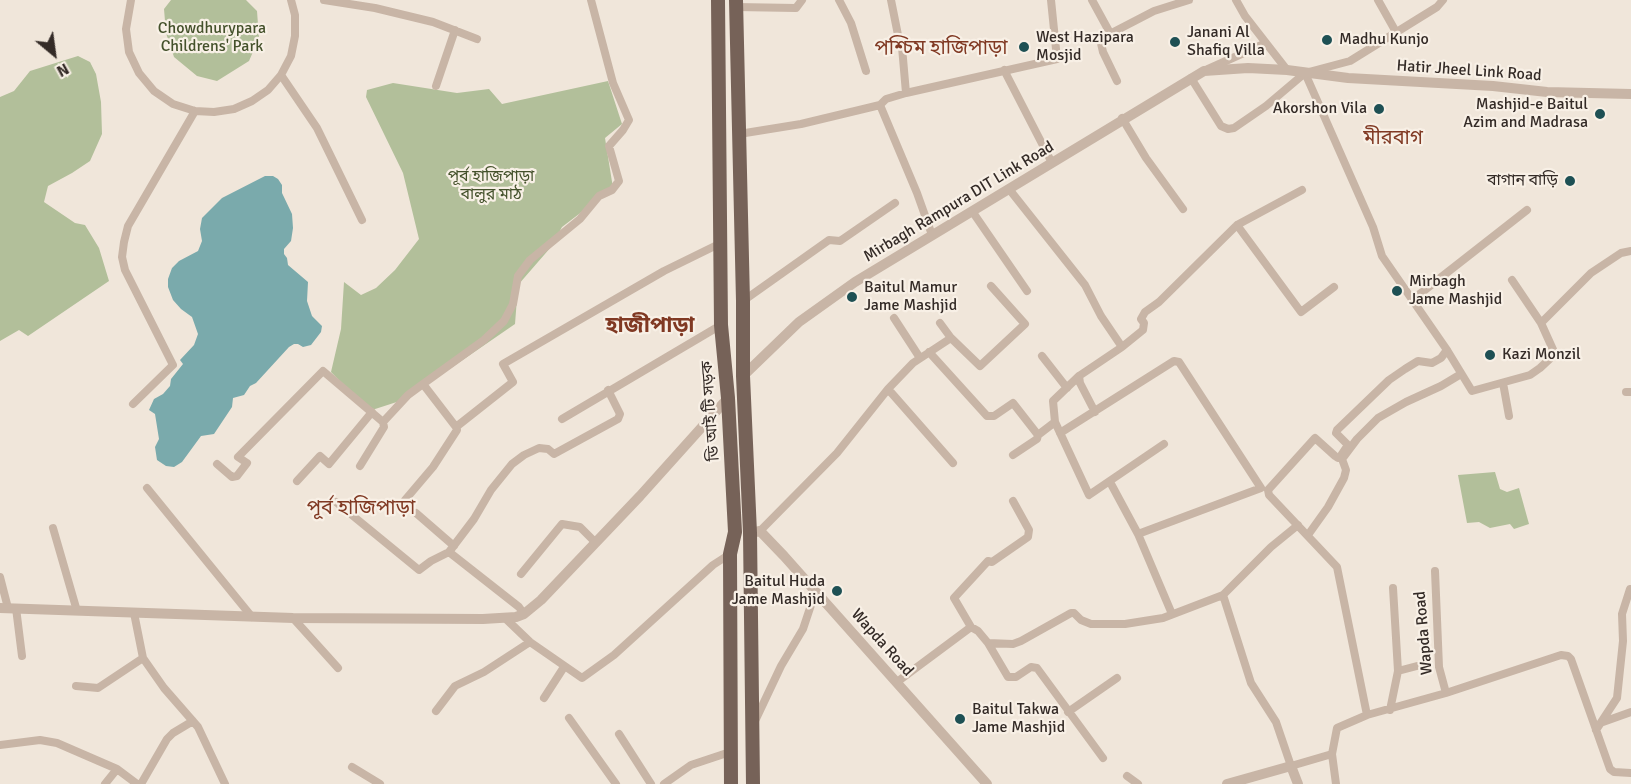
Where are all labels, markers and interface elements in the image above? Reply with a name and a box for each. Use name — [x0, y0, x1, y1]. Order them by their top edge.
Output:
park label: Chowdhurypara Childrens' Park — [158, 19, 266, 57]
place label: Janani Al Shafiq Villa — [1187, 23, 1265, 61]
north arrow — [24, 24, 84, 84]
place label: West Hazipara Mosjid — [1036, 28, 1134, 66]
place label: Madhu Kunjo — [1339, 30, 1429, 50]
marker: Madhu Kunjo — [1320, 33, 1334, 47]
marker: Janani Al Shafiq Villa — [1168, 35, 1182, 49]
district label: পশ্চিম হাজিপাড়া — [874, 37, 1008, 61]
marker: West Hazipara Mosjid — [1017, 40, 1031, 54]
street label: Hatir Jheel Link Road — [1396, 56, 1542, 86]
text: N — [53, 58, 72, 81]
place label: Mashjid-e Baitul Azim and Madrasa — [1463, 95, 1588, 133]
place label: Akorshon Vila — [1273, 99, 1367, 119]
marker: Akorshon Vila — [1372, 102, 1386, 116]
marker: Mashjid-e Baitul Azim and Madrasa — [1593, 107, 1607, 121]
district label: মীরবাগ — [1363, 127, 1423, 151]
street label: Mirbagh Rampura DIT Link Road — [860, 137, 1058, 267]
park label: পূর্ব হাজিপাড়া বালুর মাঠ — [448, 167, 534, 205]
place label: বাগান বাড়ি — [1487, 171, 1558, 191]
marker: বাগান বাড়ি — [1563, 174, 1577, 188]
place label: Mirbagh Jame Mashjid — [1409, 272, 1502, 310]
place label: Baitul Mamur Jame Mashjid — [864, 278, 957, 316]
marker: Mirbagh Jame Mashjid — [1390, 284, 1404, 298]
marker: Baitul Mamur Jame Mashjid — [845, 290, 859, 304]
district label: হাজীপাড়া — [605, 313, 695, 339]
place label: Kazi Monzil — [1502, 345, 1581, 365]
marker: Kazi Monzil — [1483, 348, 1497, 362]
street label: ডি আই টি সড়ক — [698, 360, 724, 462]
district label: পূর্ব হাজিপাড়া — [307, 497, 415, 521]
place label: Baitul Huda Jame Mashjid — [732, 572, 825, 610]
marker: Baitul Huda Jame Mashjid — [830, 584, 844, 598]
street label: Wapda Road — [1411, 590, 1437, 676]
street label: Wapda Road — [847, 605, 917, 681]
place label: Baitul Takwa Jame Mashjid — [972, 700, 1065, 738]
marker: Baitul Takwa Jame Mashjid — [953, 712, 967, 726]

